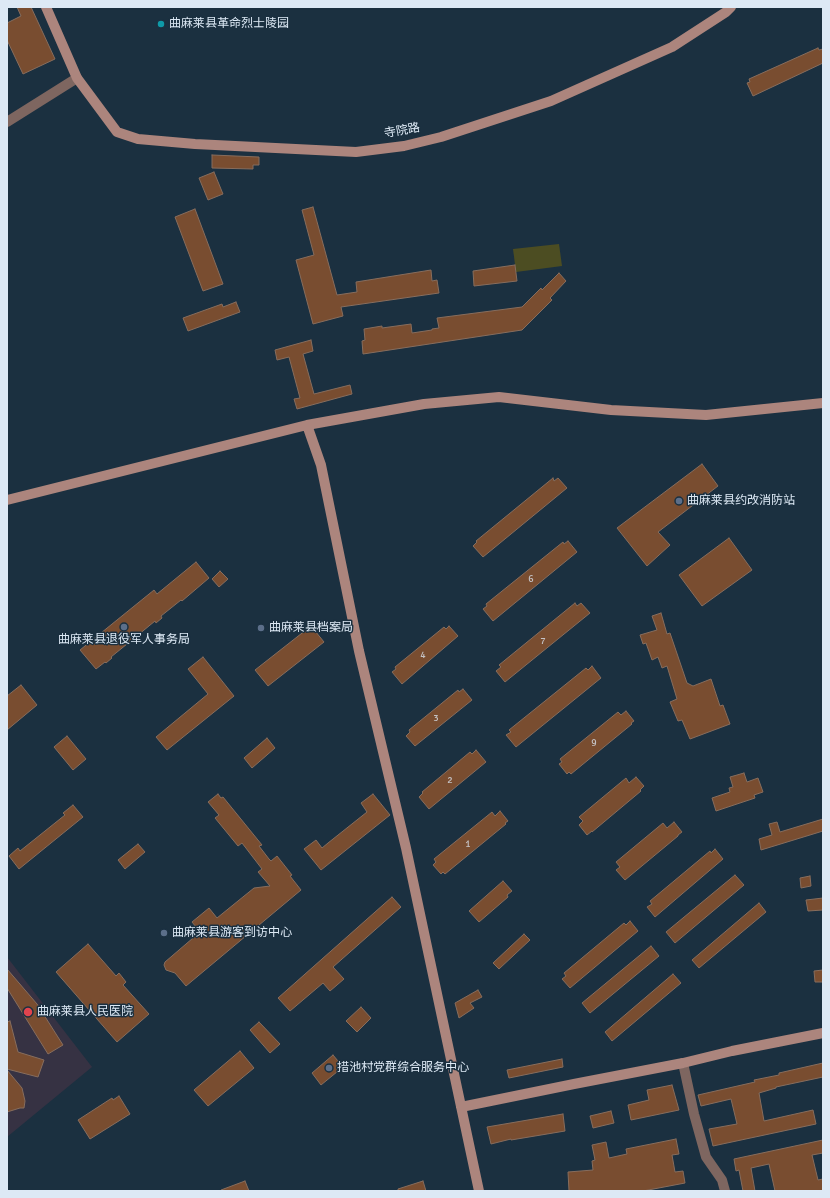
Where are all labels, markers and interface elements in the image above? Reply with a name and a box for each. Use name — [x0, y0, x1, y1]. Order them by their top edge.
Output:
place label: 曲麻莱县革命烈士陵园 — [169, 17, 289, 31]
marker: 曲麻莱县革命烈士陵园 — [156, 19, 166, 29]
street label: 寺院路 — [383, 121, 421, 141]
place label: 曲麻莱县约改消防站 — [687, 494, 795, 508]
marker: 曲麻莱县约改消防站 — [674, 496, 684, 506]
house number: 6 — [528, 573, 534, 585]
place label: 曲麻莱县档案局 — [269, 621, 353, 635]
marker: 曲麻莱县退役军人事务局 — [119, 622, 129, 632]
marker: 曲麻莱县档案局 — [256, 623, 266, 633]
place label: 曲麻莱县退役军人事务局 — [58, 633, 190, 647]
house number: 7 — [540, 635, 546, 647]
house number: 4 — [420, 649, 426, 661]
house number: 3 — [433, 712, 439, 724]
house number: 9 — [591, 737, 597, 749]
house number: 2 — [447, 774, 453, 786]
house number: 1 — [465, 838, 471, 850]
place label: 曲麻莱县游客到访中心 — [172, 926, 292, 940]
marker: 曲麻莱县游客到访中心 — [159, 928, 169, 938]
place label: 曲麻莱县人民医院 — [37, 1005, 133, 1019]
marker: 曲麻莱县人民医院 — [22, 1006, 34, 1018]
place label: 措池村党群综合服务中心 — [337, 1061, 469, 1075]
marker: 措池村党群综合服务中心 — [324, 1063, 334, 1073]

